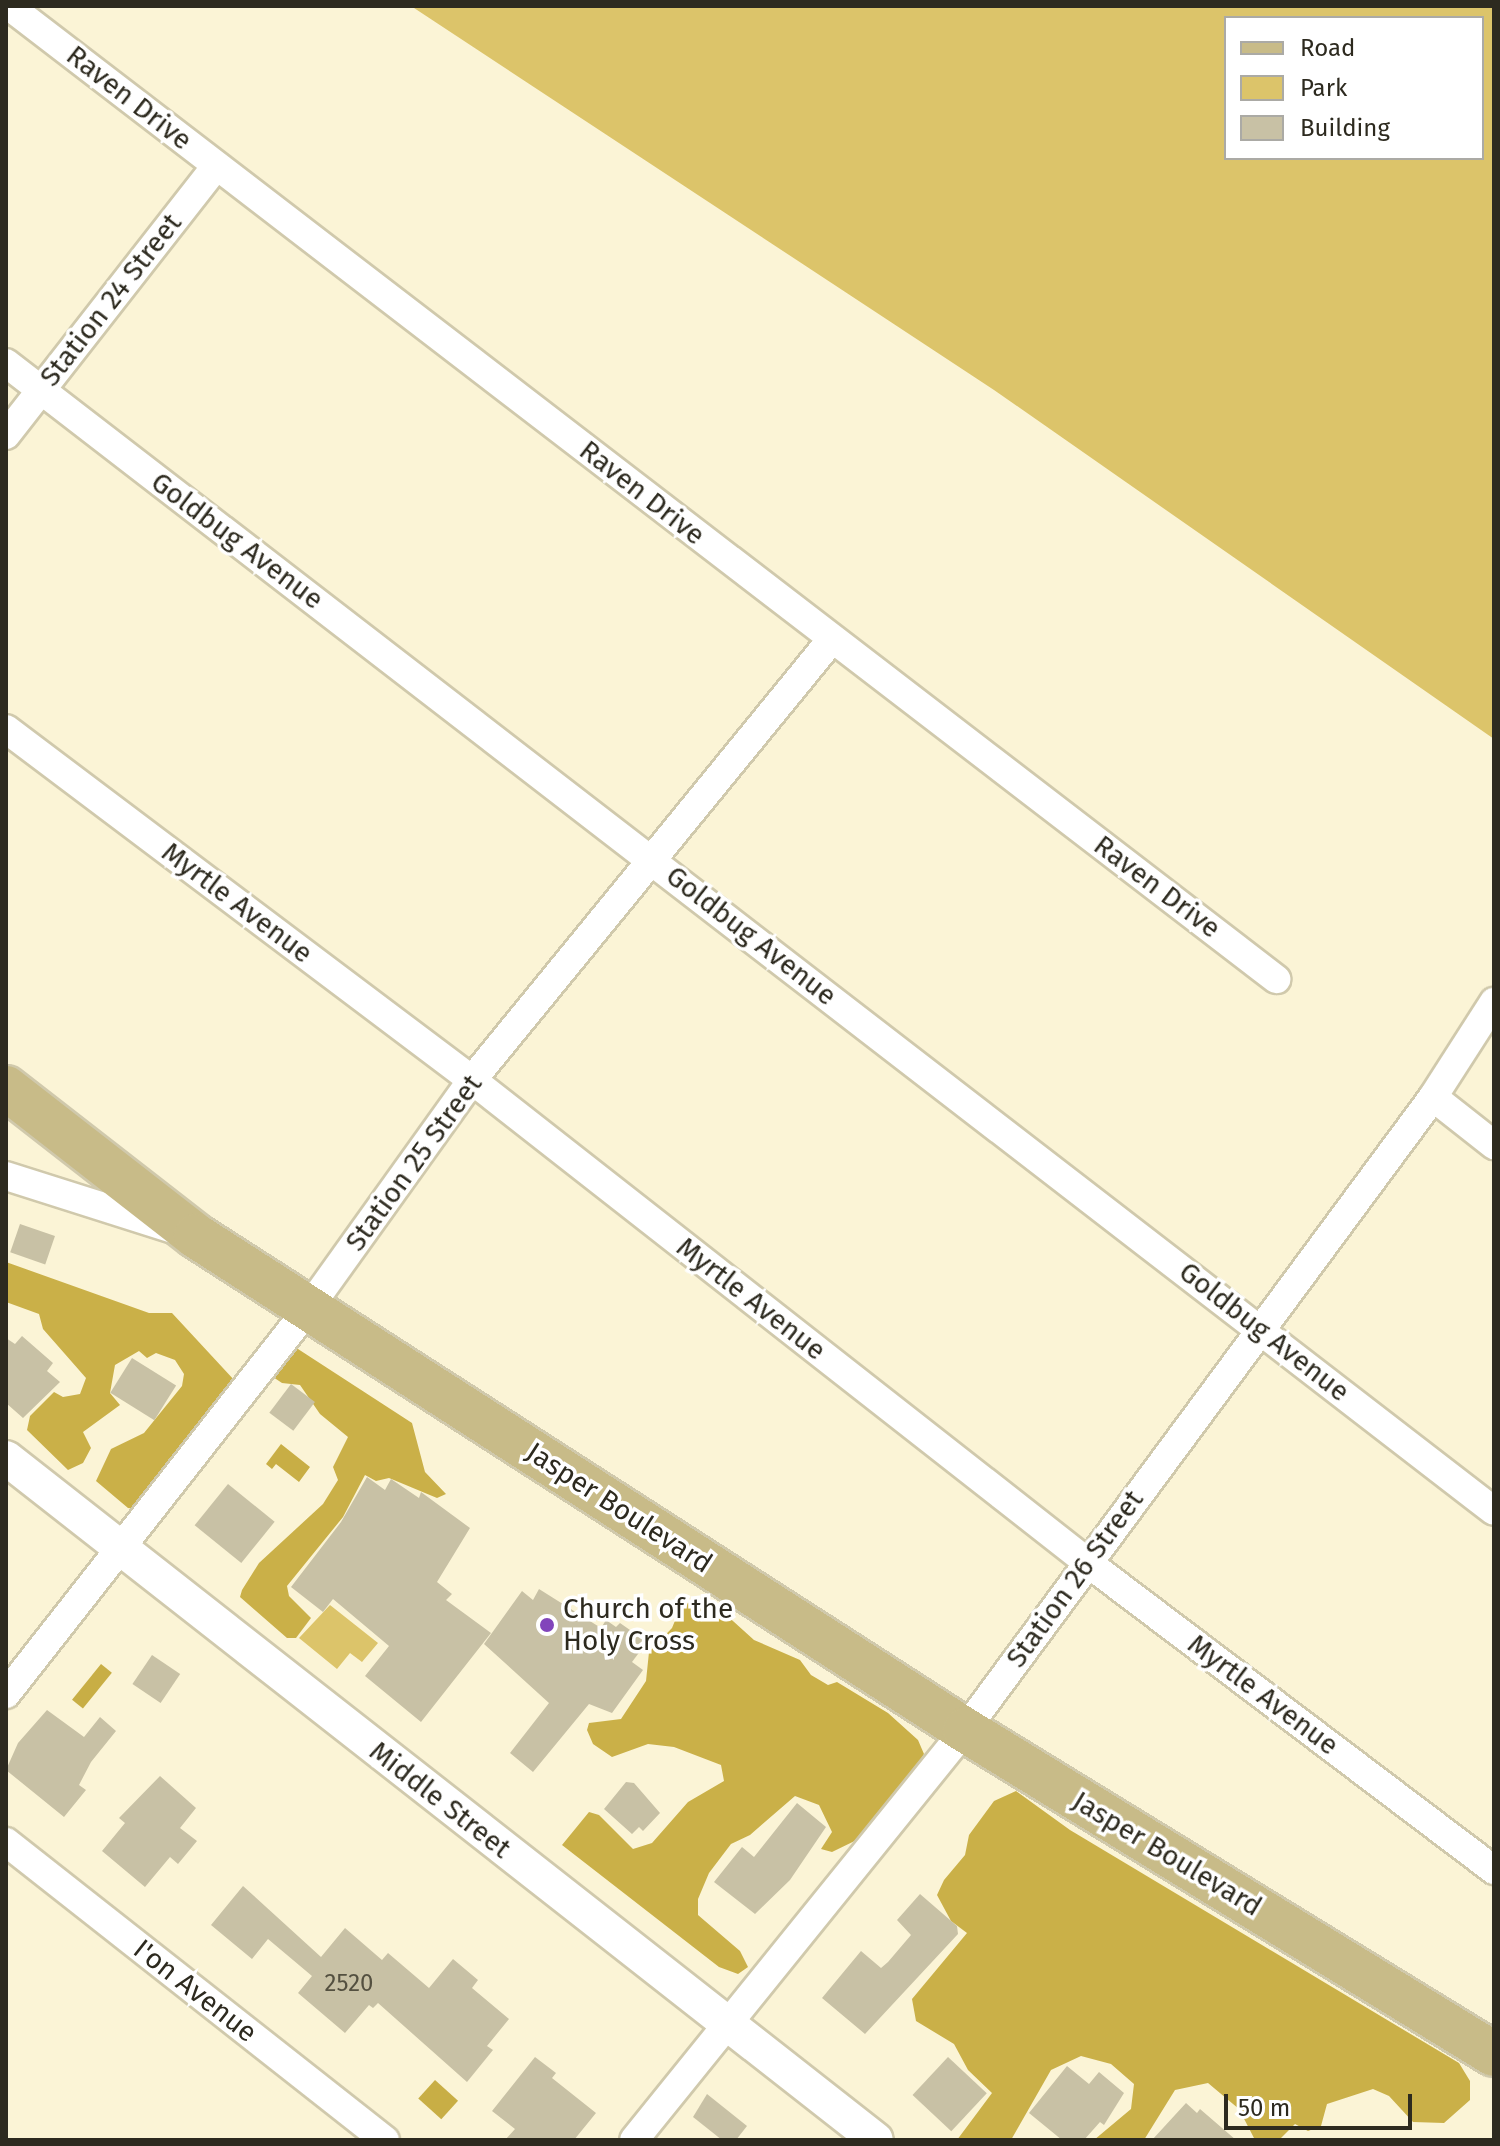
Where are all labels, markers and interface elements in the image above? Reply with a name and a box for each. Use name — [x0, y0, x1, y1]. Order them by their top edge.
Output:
legend — [1224, 16, 1484, 160]
text: Road — [1300, 34, 1355, 62]
street label: Raven Drive — [60, 39, 198, 157]
text: Park — [1300, 74, 1347, 102]
text: Building — [1300, 114, 1390, 142]
street label: Station 24 Street — [33, 207, 189, 393]
street label: Raven Drive — [573, 434, 711, 552]
street label: Goldbug Avenue — [144, 465, 330, 617]
street label: Raven Drive — [1087, 828, 1227, 946]
street label: Myrtle Avenue — [155, 835, 319, 971]
street label: Goldbug Avenue — [659, 859, 843, 1013]
street label: Station 25 Street — [339, 1068, 489, 1258]
street label: Myrtle Avenue — [670, 1230, 832, 1368]
street label: Goldbug Avenue — [1172, 1255, 1356, 1409]
street label: Jasper Boulevard — [520, 1435, 718, 1581]
street label: Station 26 Street — [999, 1484, 1151, 1674]
place label: Church of the Holy Cross — [563, 1592, 733, 1658]
marker: Church of the Holy Cross — [538, 1616, 556, 1634]
street label: Myrtle Avenue — [1181, 1627, 1345, 1763]
street label: Middle Street — [363, 1734, 517, 1866]
street label: Jasper Boulevard — [1066, 1784, 1268, 1924]
street label: I'on Avenue — [127, 1932, 263, 2050]
house number: 2520 — [325, 1970, 373, 1998]
scale bar — [1228, 2078, 1416, 2128]
text: 50 m — [1238, 2094, 1290, 2122]

